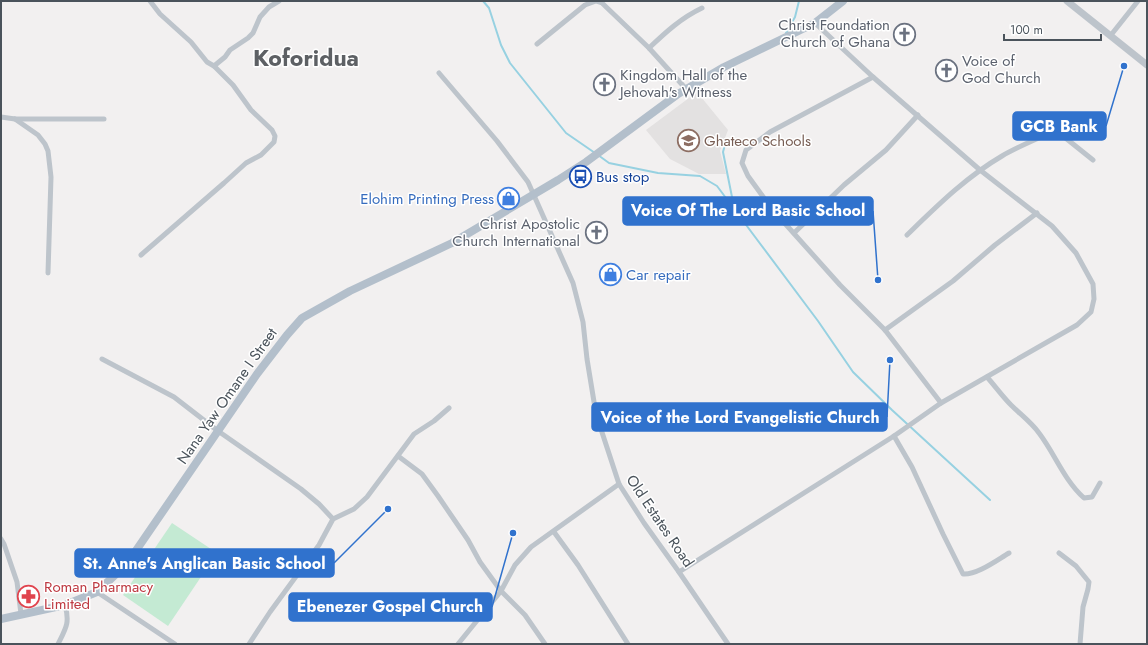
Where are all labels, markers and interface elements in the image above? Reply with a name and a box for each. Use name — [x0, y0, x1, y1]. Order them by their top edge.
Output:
place label: Christ Foundation Church of Ghana — [778, 14, 890, 53]
scale bar — [1004, 16, 1101, 42]
church icon: Christ Foundation Church of Ghana — [892, 21, 918, 47]
text: 100 m — [1010, 21, 1043, 39]
district label: Koforidua — [253, 41, 359, 75]
place label: Voice of God Church — [962, 50, 1041, 89]
church icon: Voice of God Church — [934, 57, 960, 83]
place label: Kingdom Hall of the Jehovah's Witness — [618, 64, 748, 103]
church icon: Kingdom Hall of the Jehovah's Witness — [592, 71, 618, 97]
callout: GCB Bank — [1013, 112, 1106, 140]
text: GCB Bank — [1020, 115, 1098, 138]
school or university icon: Ghateco Schools — [676, 128, 702, 154]
place label: Ghateco Schools — [704, 130, 811, 152]
bus stop icon: Bus stop — [567, 164, 593, 190]
place label: Bus stop — [596, 166, 650, 188]
shop icon: Elohim Printing Press — [496, 186, 522, 212]
place label: Elohim Printing Press — [360, 188, 494, 210]
callout: Voice Of The Lord Basic School — [623, 197, 873, 225]
text: Voice Of The Lord Basic School — [630, 199, 865, 222]
place label: Christ Apostolic Church International — [452, 213, 580, 252]
church icon: Christ Apostolic Church International — [583, 220, 609, 246]
shop icon: Car repair — [597, 262, 623, 288]
place label: Car repair — [626, 264, 691, 286]
street label: Nana Yaw Omane I Street — [172, 323, 283, 469]
callout: Voice of the Lord Evangelistic Church — [592, 403, 887, 431]
text: Voice of the Lord Evangelistic Church — [599, 406, 880, 429]
street label: Old Estates Road — [621, 470, 699, 572]
callout: St. Anne's Anglican Basic School — [75, 549, 334, 577]
text: St. Anne's Anglican Basic School — [82, 552, 326, 575]
place label: Roman Pharmacy Limited — [44, 576, 153, 615]
pharmacy icon: Roman Pharmacy Limited — [16, 583, 42, 609]
callout: Ebenezer Gospel Church — [289, 593, 492, 621]
text: Ebenezer Gospel Church — [297, 595, 483, 618]

